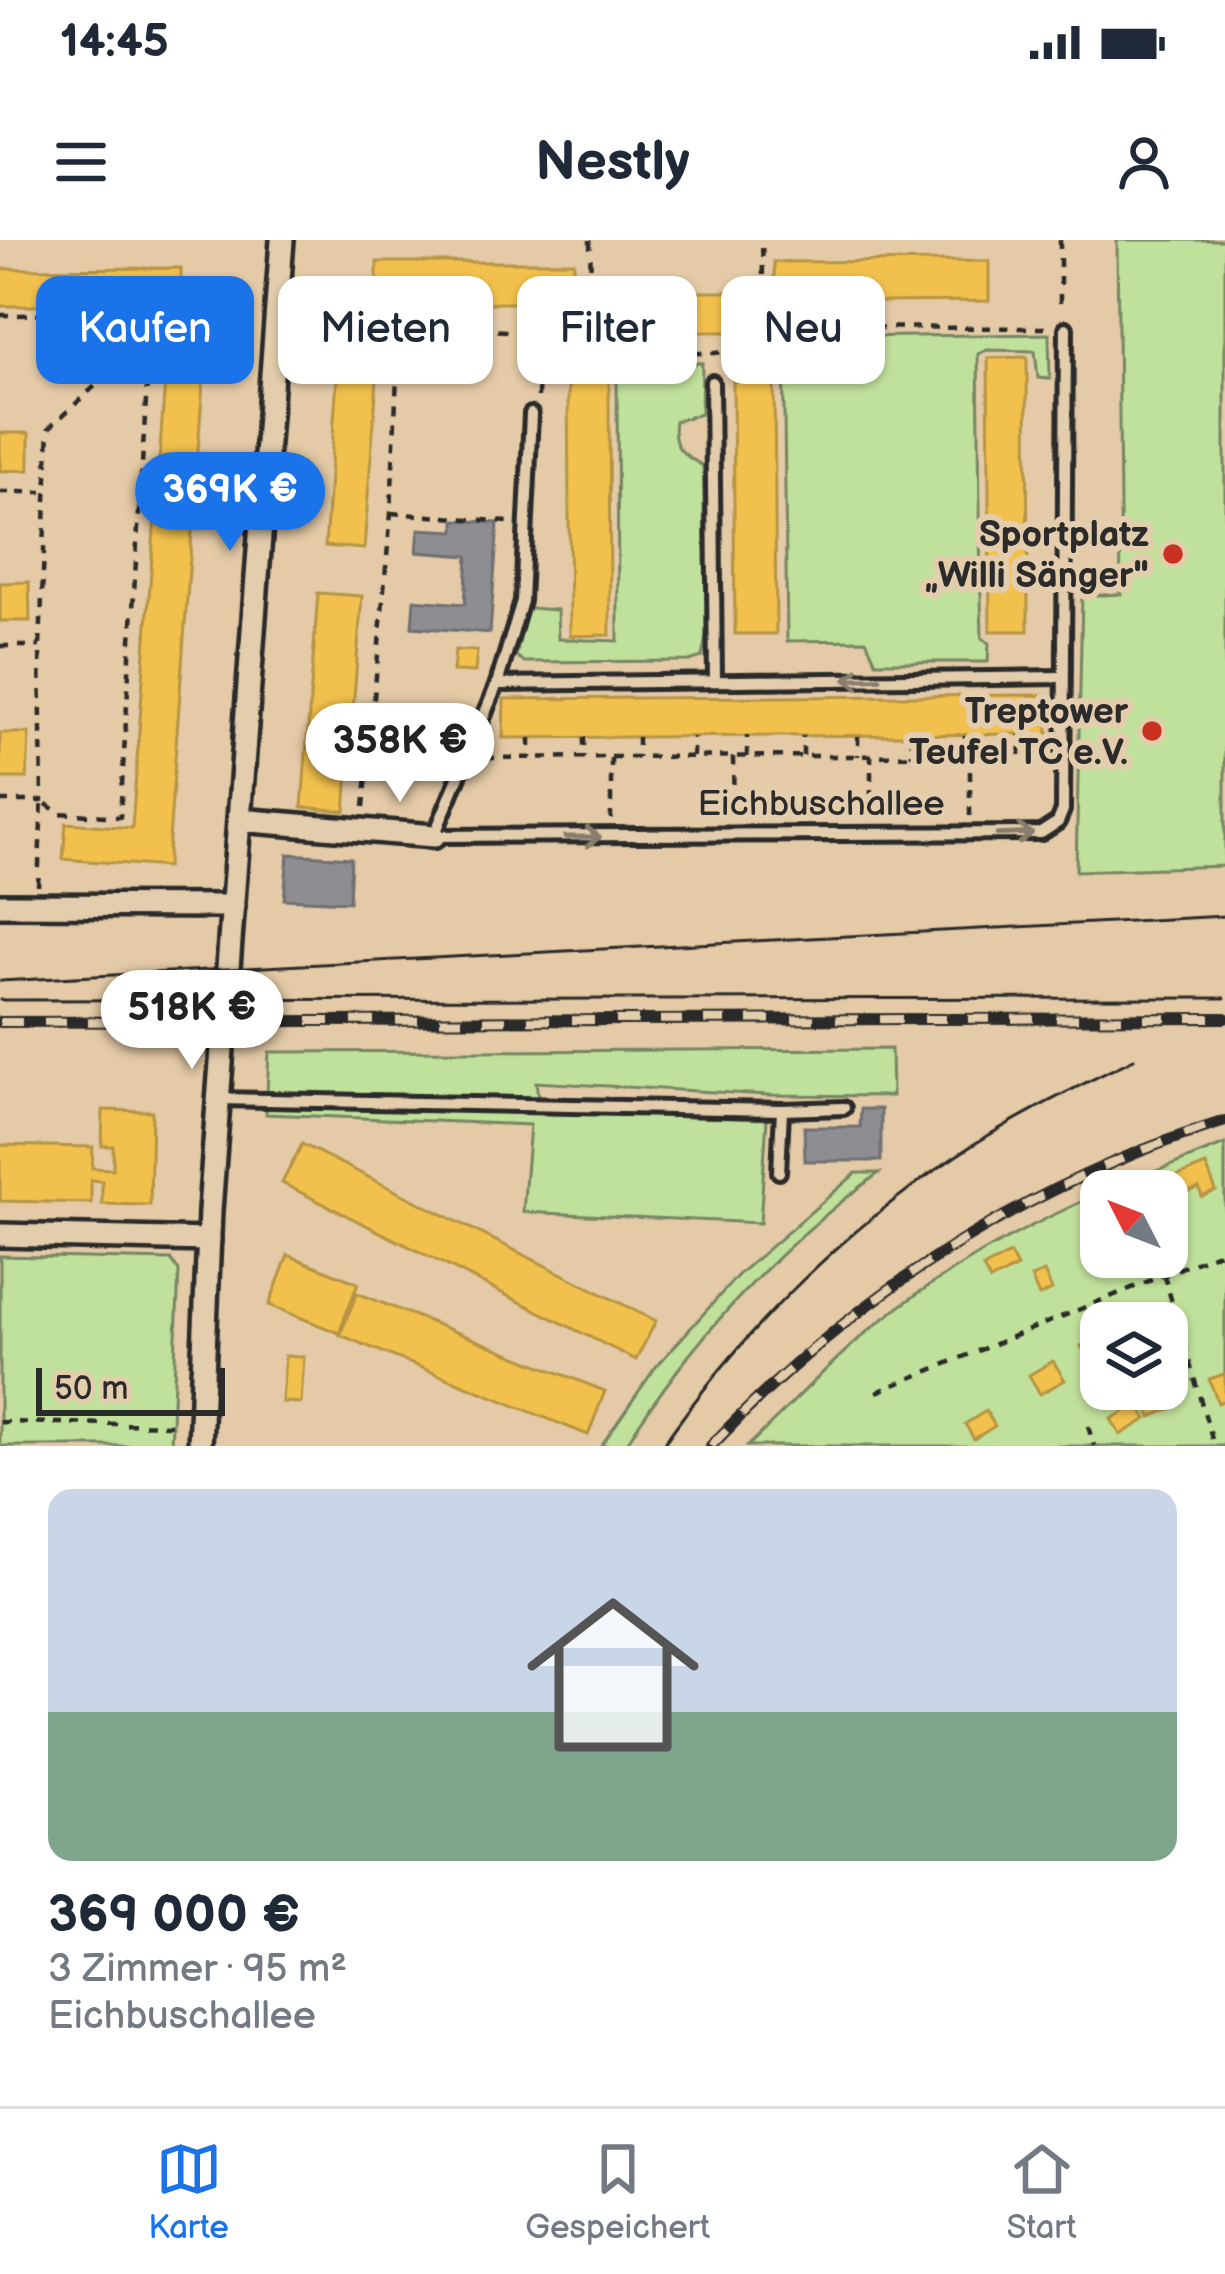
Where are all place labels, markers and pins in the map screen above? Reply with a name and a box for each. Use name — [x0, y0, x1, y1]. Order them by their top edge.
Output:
pin: 369K € — [132, 452, 328, 554]
place label: Sportplatz „Willi Sänger" — [924, 514, 1149, 598]
marker: Sportplatz „Willi Sänger" — [1160, 541, 1186, 567]
place label: Treptower Teufel TC e.V. — [909, 691, 1129, 775]
pin: 358K € — [302, 703, 498, 805]
marker: Treptower Teufel TC e.V. — [1139, 718, 1165, 744]
pin: 518K € — [94, 970, 290, 1072]

